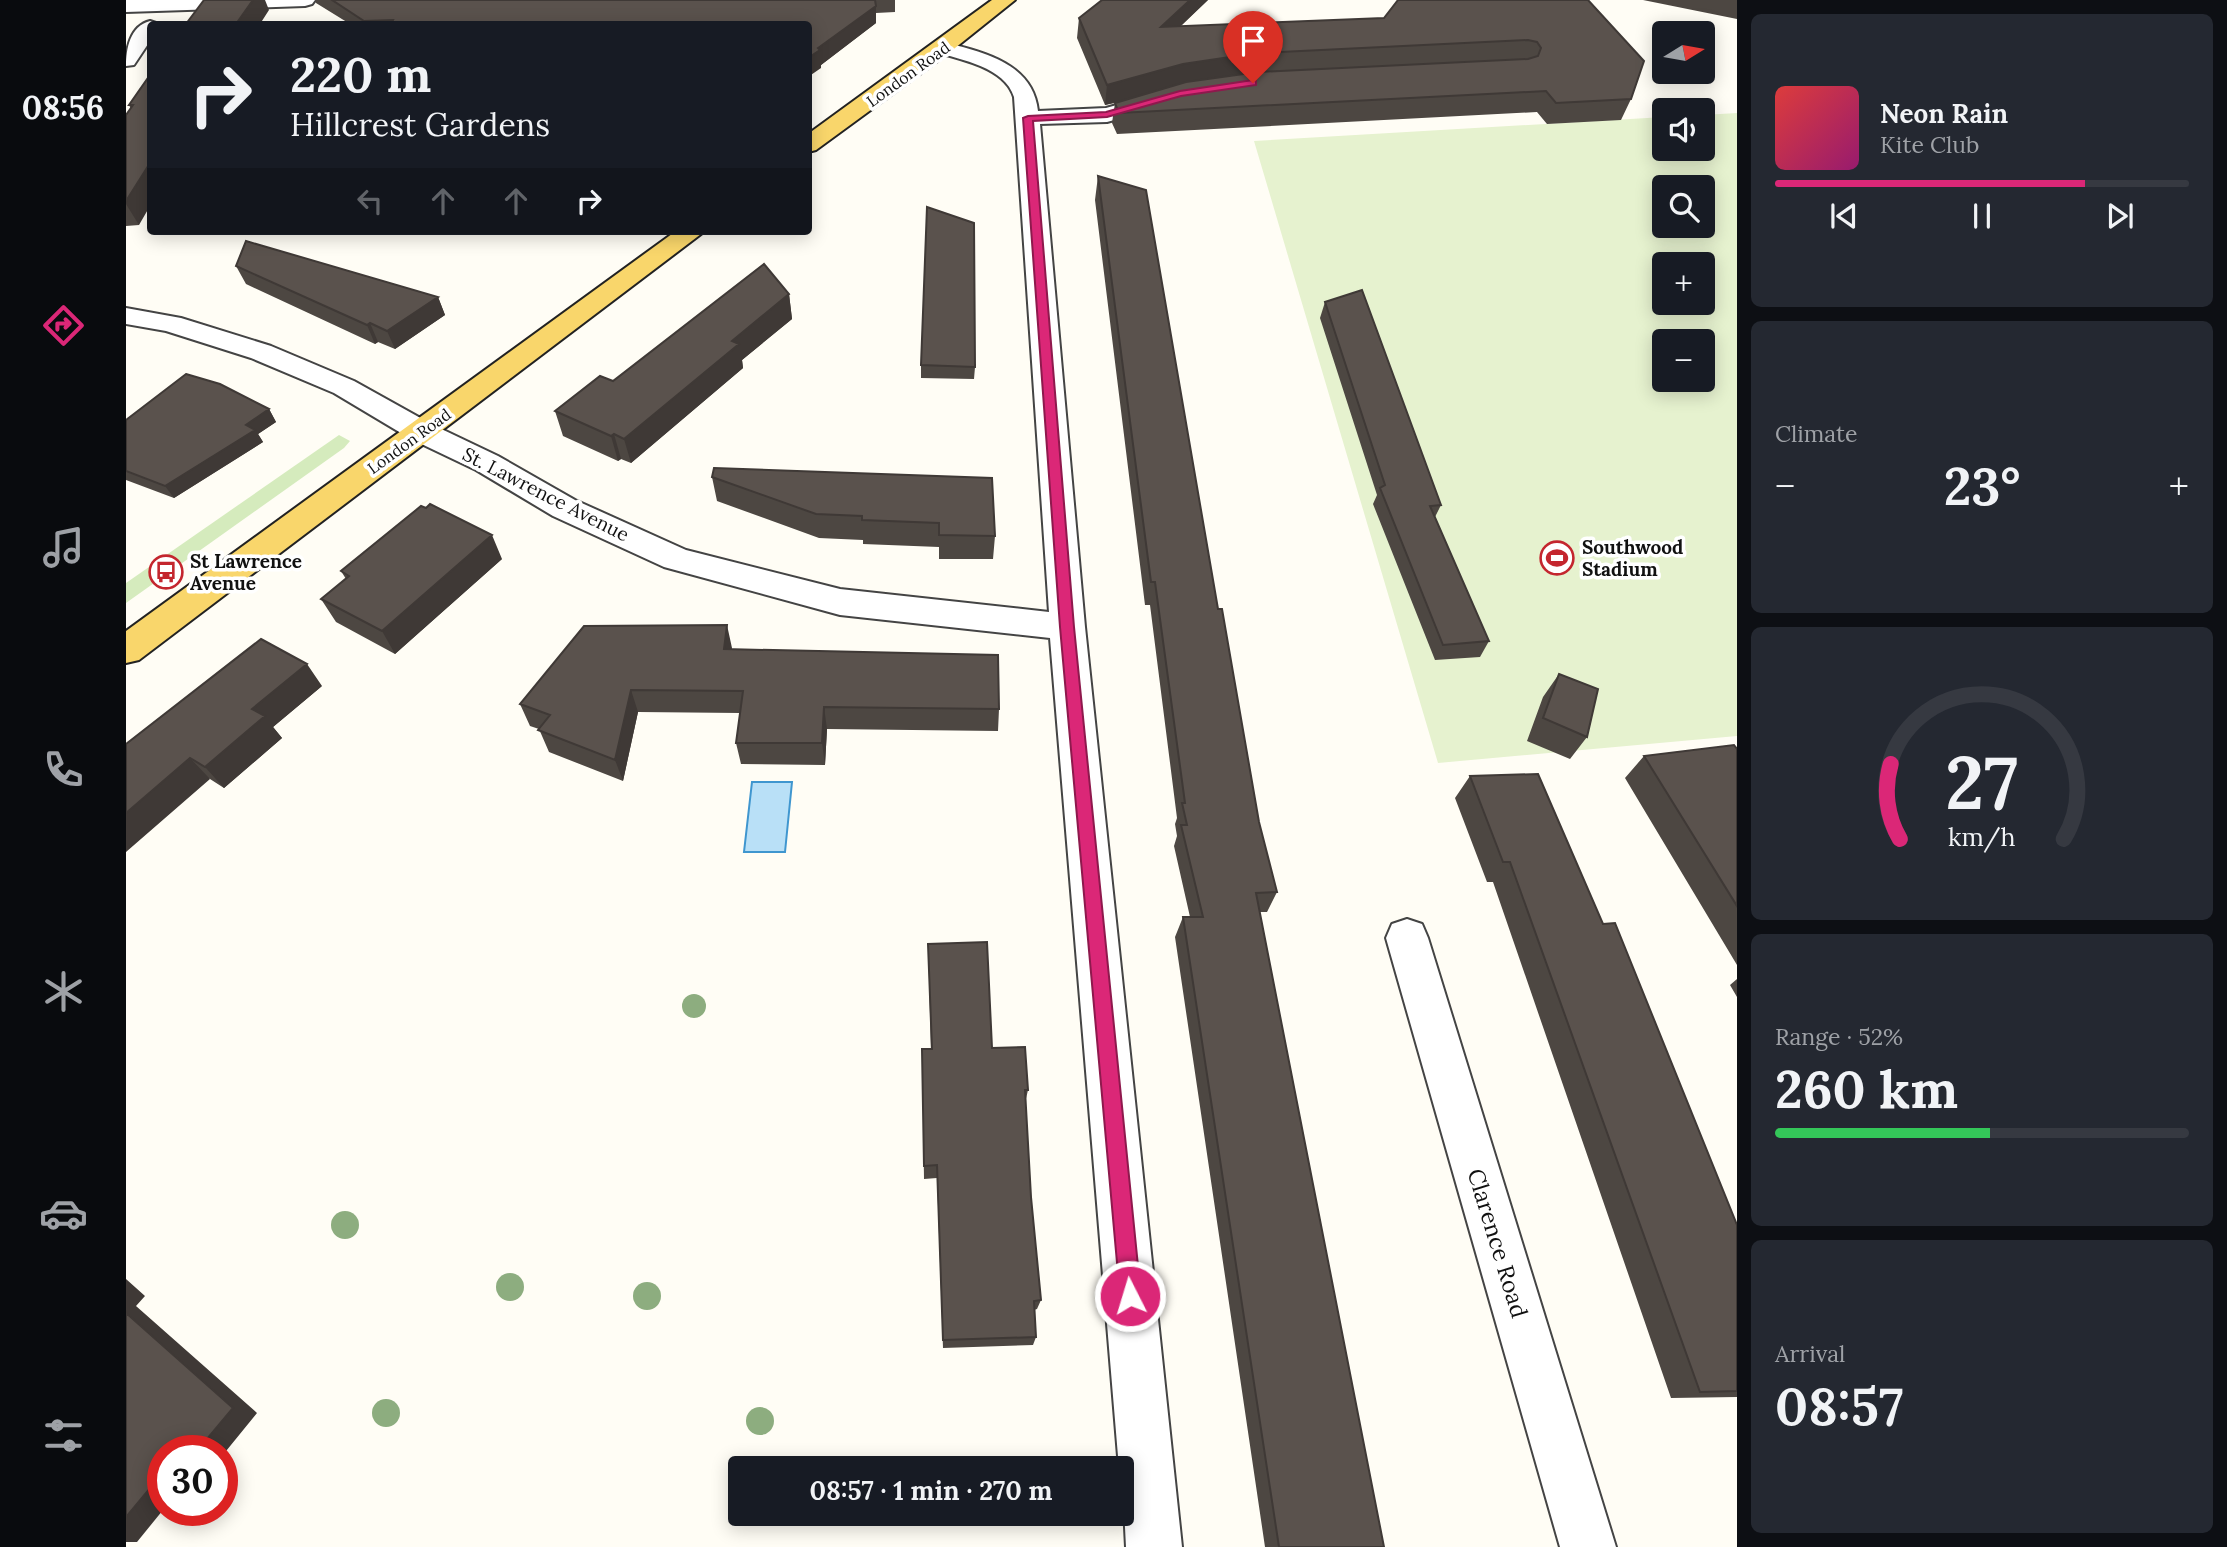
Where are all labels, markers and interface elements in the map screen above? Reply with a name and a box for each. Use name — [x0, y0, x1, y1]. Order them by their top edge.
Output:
pin — [1223, 11, 1283, 83]
north arrow — [1652, 21, 1715, 84]
map controls — [1652, 21, 1715, 392]
icon: arrive — [1234, 22, 1272, 60]
street label: London Road — [862, 37, 954, 111]
text: 220 m — [290, 43, 431, 105]
icon: right — [175, 49, 266, 140]
text: 08:56 — [22, 87, 104, 128]
text: Neon Rain — [1880, 97, 2008, 130]
button: sound — [1652, 98, 1715, 161]
text: Hillcrest Gardens — [290, 104, 550, 145]
text: Kite Club — [1880, 130, 1979, 159]
button: search — [1652, 175, 1715, 238]
icon: left — [351, 182, 389, 220]
icon: ahead — [424, 182, 462, 220]
icon: ahead — [497, 182, 535, 220]
icon: right — [570, 182, 608, 220]
icon: previous — [1825, 197, 1863, 235]
icon: pause — [1963, 197, 2001, 235]
icon: next — [2101, 197, 2139, 235]
button: + — [1652, 252, 1715, 315]
icon: directions — [39, 301, 88, 350]
button: − — [1652, 329, 1715, 392]
street label: London Road — [363, 404, 455, 478]
text: Climate — [1775, 419, 1857, 448]
street label: St. Lawrence Avenue — [459, 442, 633, 546]
text: 23° — [1944, 453, 2020, 519]
text: − — [1775, 462, 1795, 510]
text: + — [2169, 462, 2189, 510]
icon: music — [39, 523, 88, 572]
place label: Southwood Stadium — [1582, 535, 1683, 581]
sports icon: Southwood Stadium — [1538, 539, 1576, 577]
place label: St Lawrence Avenue — [190, 549, 302, 595]
bus stop icon: St Lawrence Avenue — [147, 553, 185, 591]
text: 27 — [1946, 737, 2018, 830]
icon: phone — [39, 745, 88, 794]
text: km/h — [1948, 821, 2016, 853]
icon: climate — [39, 967, 88, 1016]
text: Range · 52% — [1775, 1022, 1903, 1051]
text: 260 km — [1775, 1056, 1958, 1122]
street label: Clarence Road — [1462, 1165, 1535, 1321]
icon: car — [39, 1189, 88, 1238]
position arrow — [1093, 1259, 1167, 1333]
text: Arrival — [1775, 1339, 1845, 1368]
text: 08:57 — [1775, 1373, 1903, 1439]
icon: filters — [39, 1411, 88, 1460]
speed limit sign: 30 — [147, 1435, 238, 1526]
text: 08:57 · 1 min · 270 m — [810, 1474, 1053, 1507]

